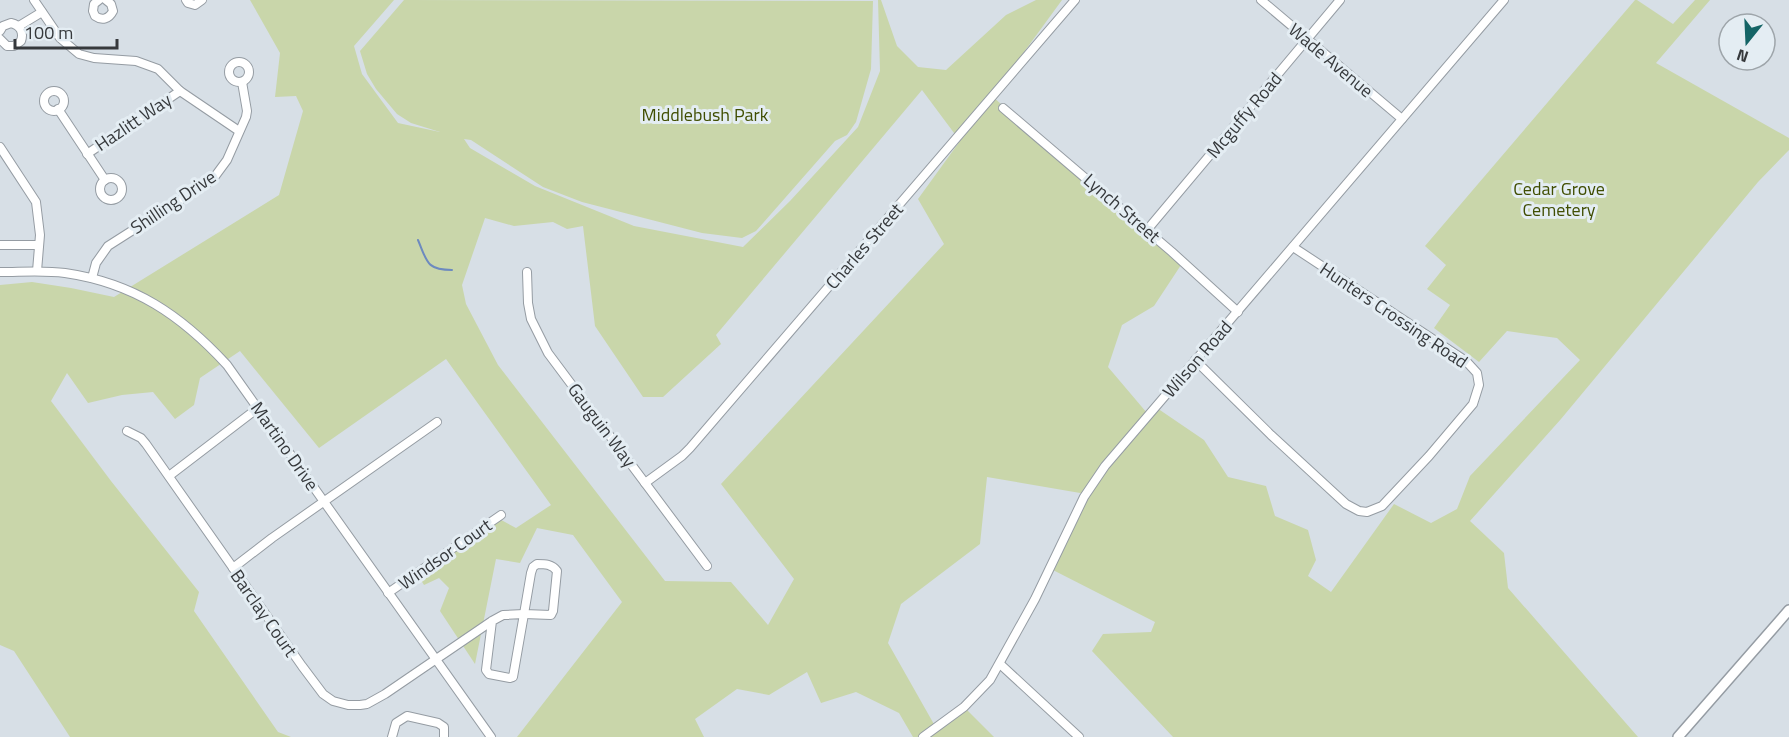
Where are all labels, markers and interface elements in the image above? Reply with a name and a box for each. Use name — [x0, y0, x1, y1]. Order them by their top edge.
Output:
scale bar — [15, 12, 117, 50]
north arrow — [1717, 12, 1777, 72]
street label: Wade Avenue — [1283, 16, 1379, 104]
text: 100 m — [24, 19, 73, 46]
text: N — [1733, 43, 1751, 69]
street label: Mcguffy Road — [1200, 66, 1288, 164]
street label: Hazlitt Way — [89, 86, 177, 158]
park label: Middlebush Park — [642, 101, 769, 128]
street label: Shilling Drive — [125, 163, 221, 241]
street label: Lynch Street — [1078, 167, 1167, 249]
park label: Cedar Grove Cemetery — [1513, 175, 1605, 223]
street label: Charles Street — [819, 196, 910, 295]
street label: Hunters Crossing Road — [1315, 255, 1473, 375]
street label: Wilson Road — [1156, 314, 1238, 404]
street label: Gauguin Way — [561, 377, 643, 473]
street label: Martino Drive — [244, 396, 326, 496]
street label: Windsor Court — [393, 511, 498, 596]
street label: Barclay Court — [224, 564, 304, 663]

